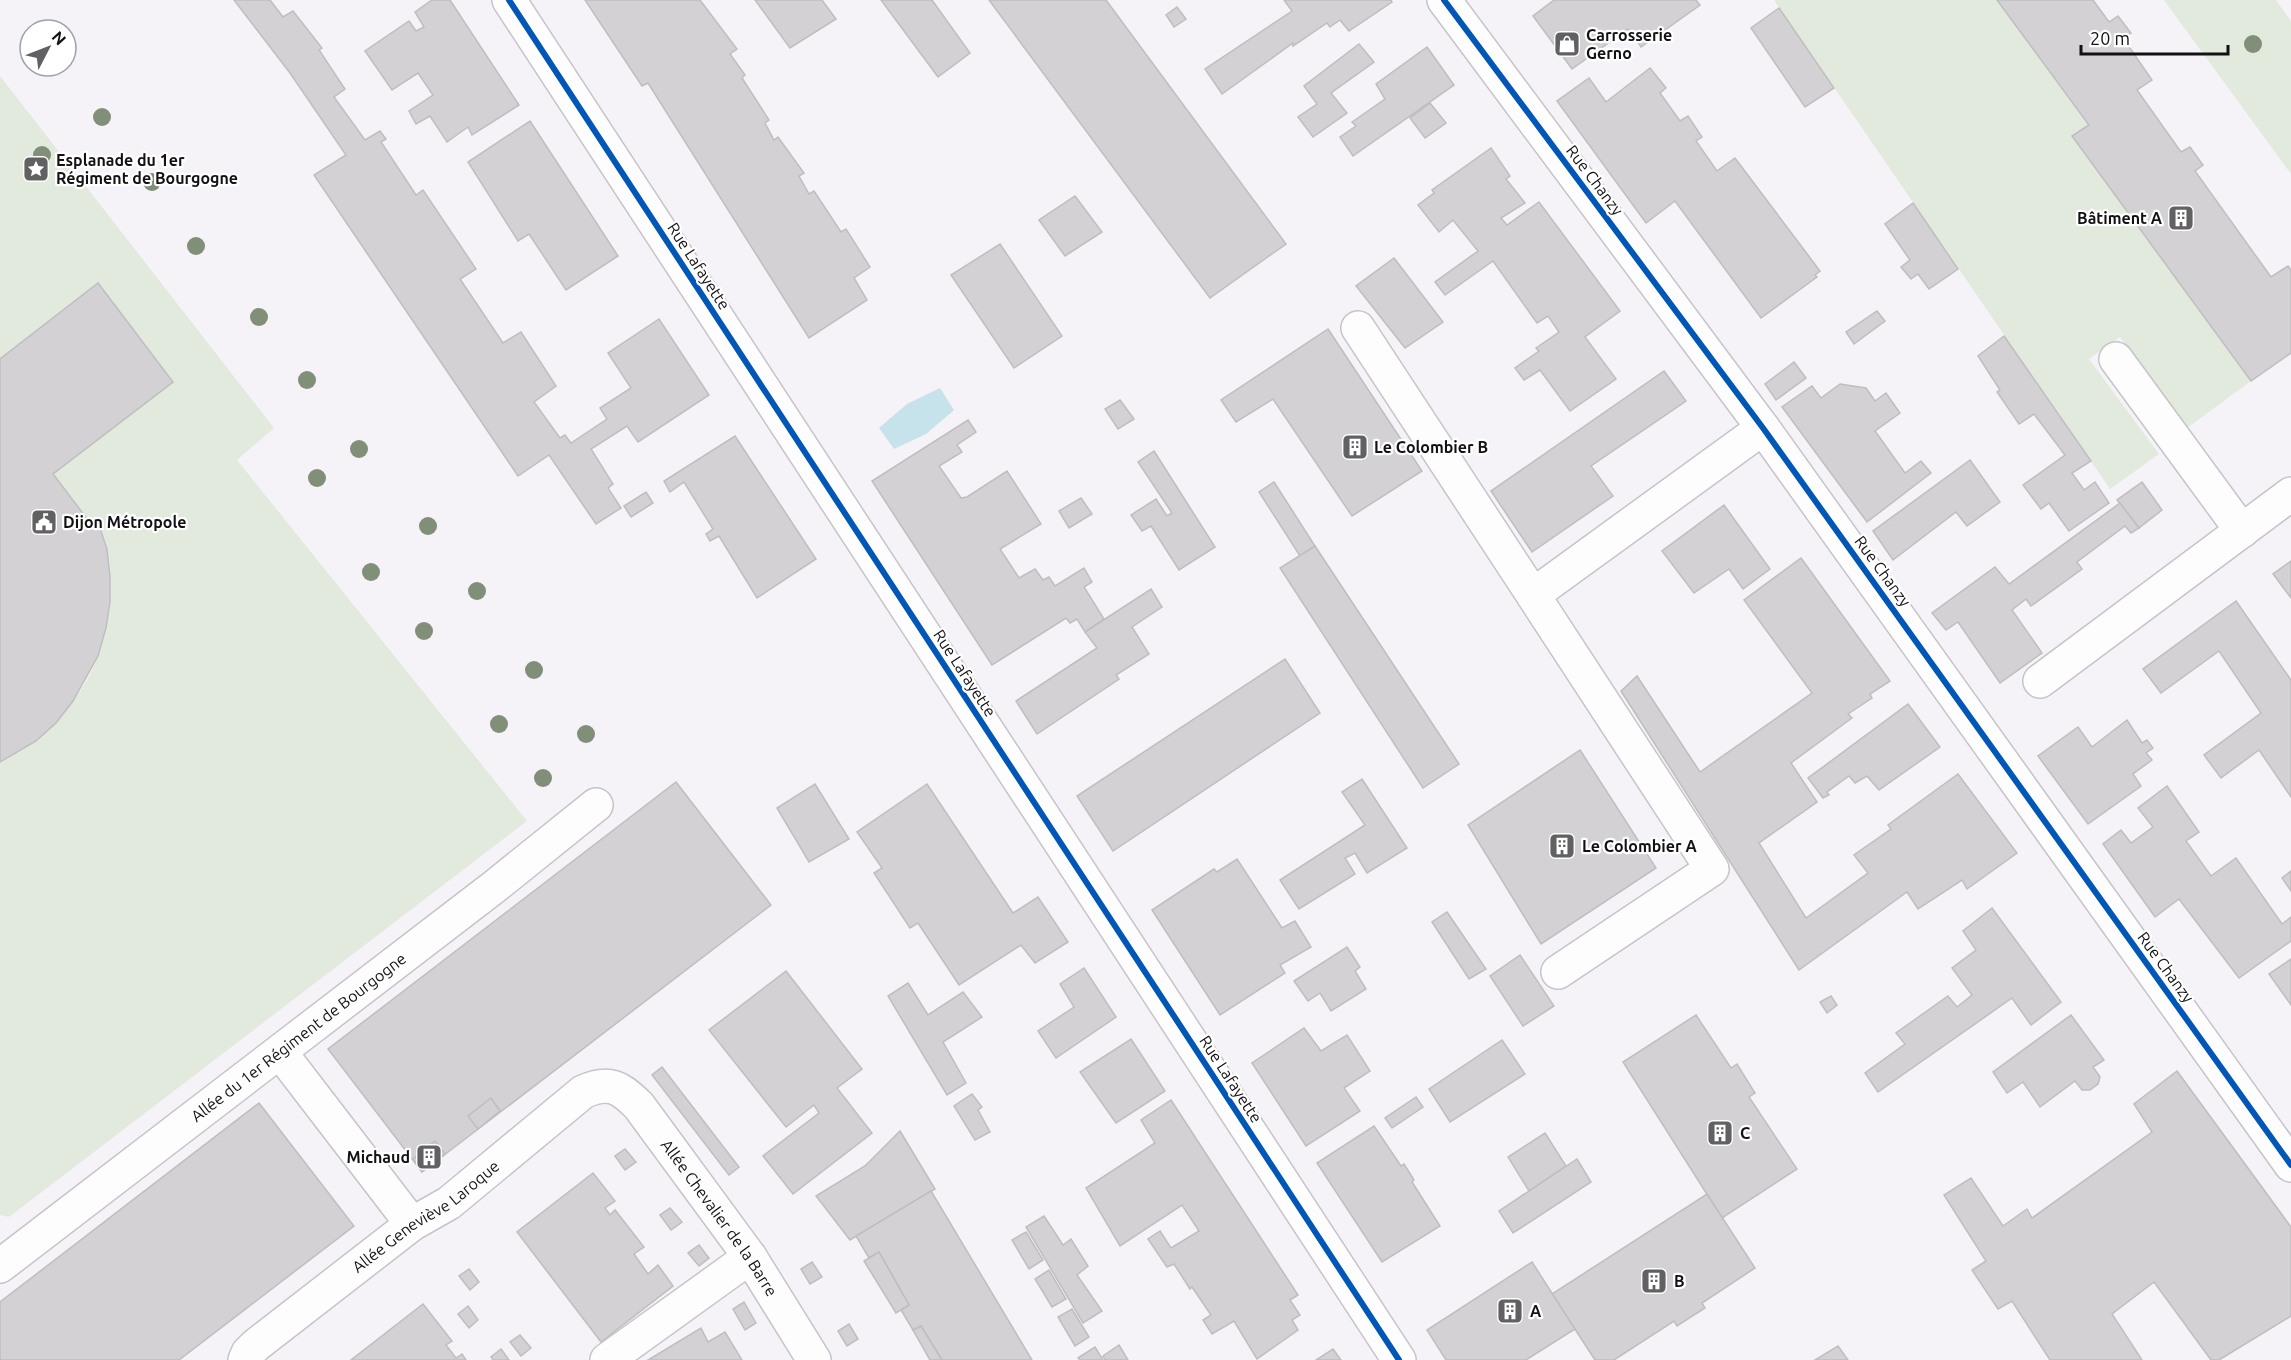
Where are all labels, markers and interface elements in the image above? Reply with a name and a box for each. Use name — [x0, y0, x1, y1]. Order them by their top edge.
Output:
north arrow — [18, 18, 78, 78]
scale bar — [2081, 18, 2228, 56]
place label: Carrosserie Gerno — [1586, 26, 1672, 62]
text: N — [48, 28, 70, 48]
text: 20 m — [2090, 28, 2130, 48]
shop icon: Carrosserie Gerno — [1552, 29, 1582, 59]
street label: Rue Chanzy — [1563, 141, 1627, 219]
place label: Esplanade du 1er Régiment de Bourgogne — [56, 151, 238, 187]
place icon: Esplanade du 1er Régiment de Bourgogne — [21, 154, 51, 184]
building icon: Bâtiment A — [2166, 203, 2196, 233]
place label: Bâtiment A — [2077, 209, 2163, 227]
street label: Rue Lafayette — [664, 219, 734, 313]
building icon: Le Colombier B — [1340, 432, 1370, 462]
place label: Le Colombier B — [1374, 438, 1488, 456]
public building icon: Dijon Métropole — [29, 507, 59, 537]
place label: Dijon Métropole — [63, 513, 186, 531]
street label: Rue Chanzy — [1851, 532, 1915, 610]
street label: Rue Lafayette — [930, 626, 1000, 720]
building icon: Le Colombier A — [1547, 831, 1577, 861]
place label: Le Colombier A — [1582, 837, 1697, 855]
street label: Rue Chanzy — [2134, 928, 2198, 1006]
street label: Allée du 1er Régiment de Bourgogne — [187, 949, 409, 1125]
street label: Rue Lafayette — [1196, 1032, 1266, 1126]
building icon: C — [1705, 1118, 1735, 1148]
place label: C — [1740, 1124, 1750, 1142]
street label: Allée Chevalier de la Barre — [658, 1136, 781, 1299]
building icon: Michaud — [414, 1142, 444, 1172]
place label: Michaud — [346, 1148, 410, 1166]
street label: Allée Geneviève Laroque — [349, 1157, 502, 1276]
building icon: B — [1639, 1266, 1669, 1296]
place label: B — [1674, 1272, 1685, 1290]
building icon: A — [1495, 1296, 1525, 1326]
place label: A — [1530, 1302, 1542, 1320]

